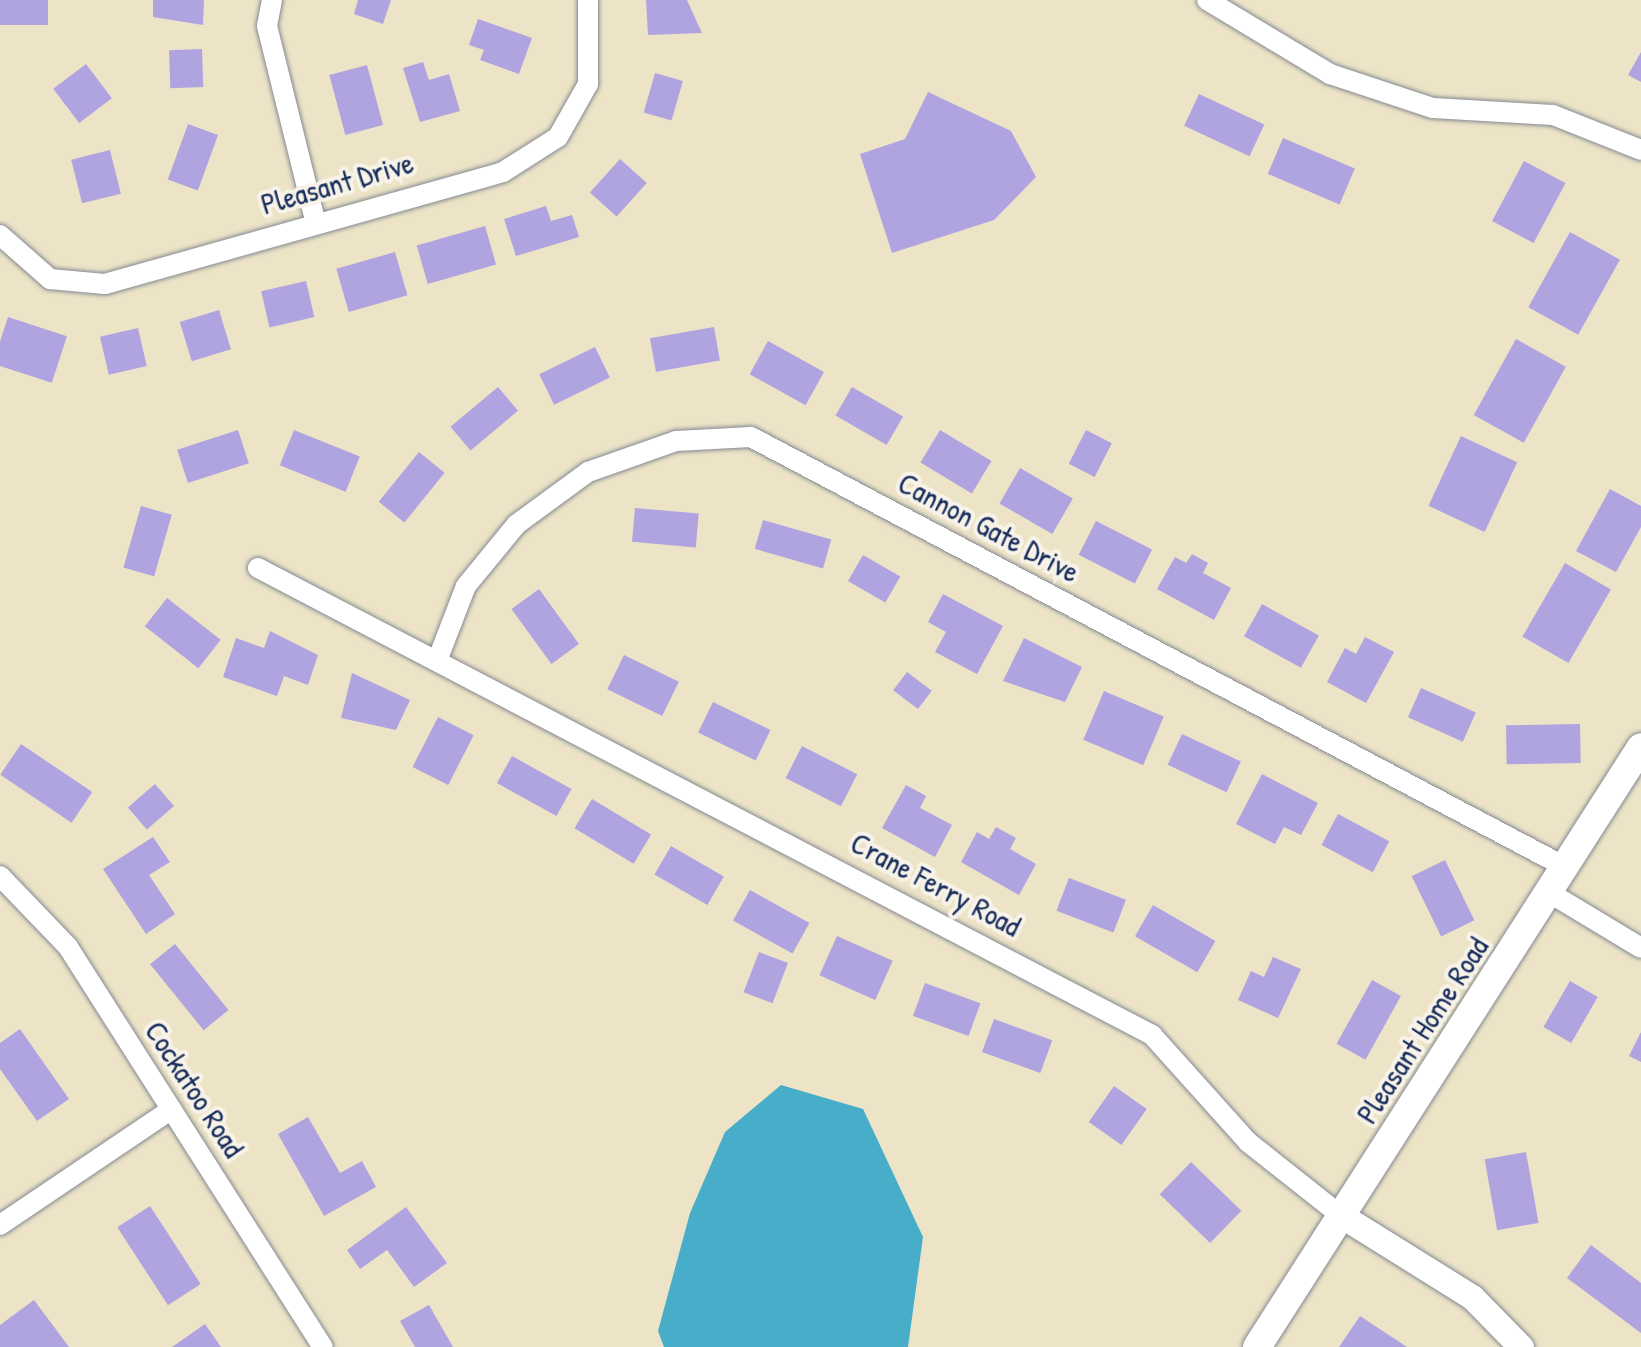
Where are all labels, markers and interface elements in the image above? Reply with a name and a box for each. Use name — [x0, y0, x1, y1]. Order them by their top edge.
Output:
street label: Pleasant Drive — [257, 144, 417, 222]
street label: Cannon Gate Drive — [892, 464, 1086, 590]
street label: Crane Ferry Road — [845, 824, 1027, 944]
street label: Pleasant Home Road — [1348, 930, 1496, 1130]
street label: Cockatoo Road — [138, 1014, 252, 1164]

